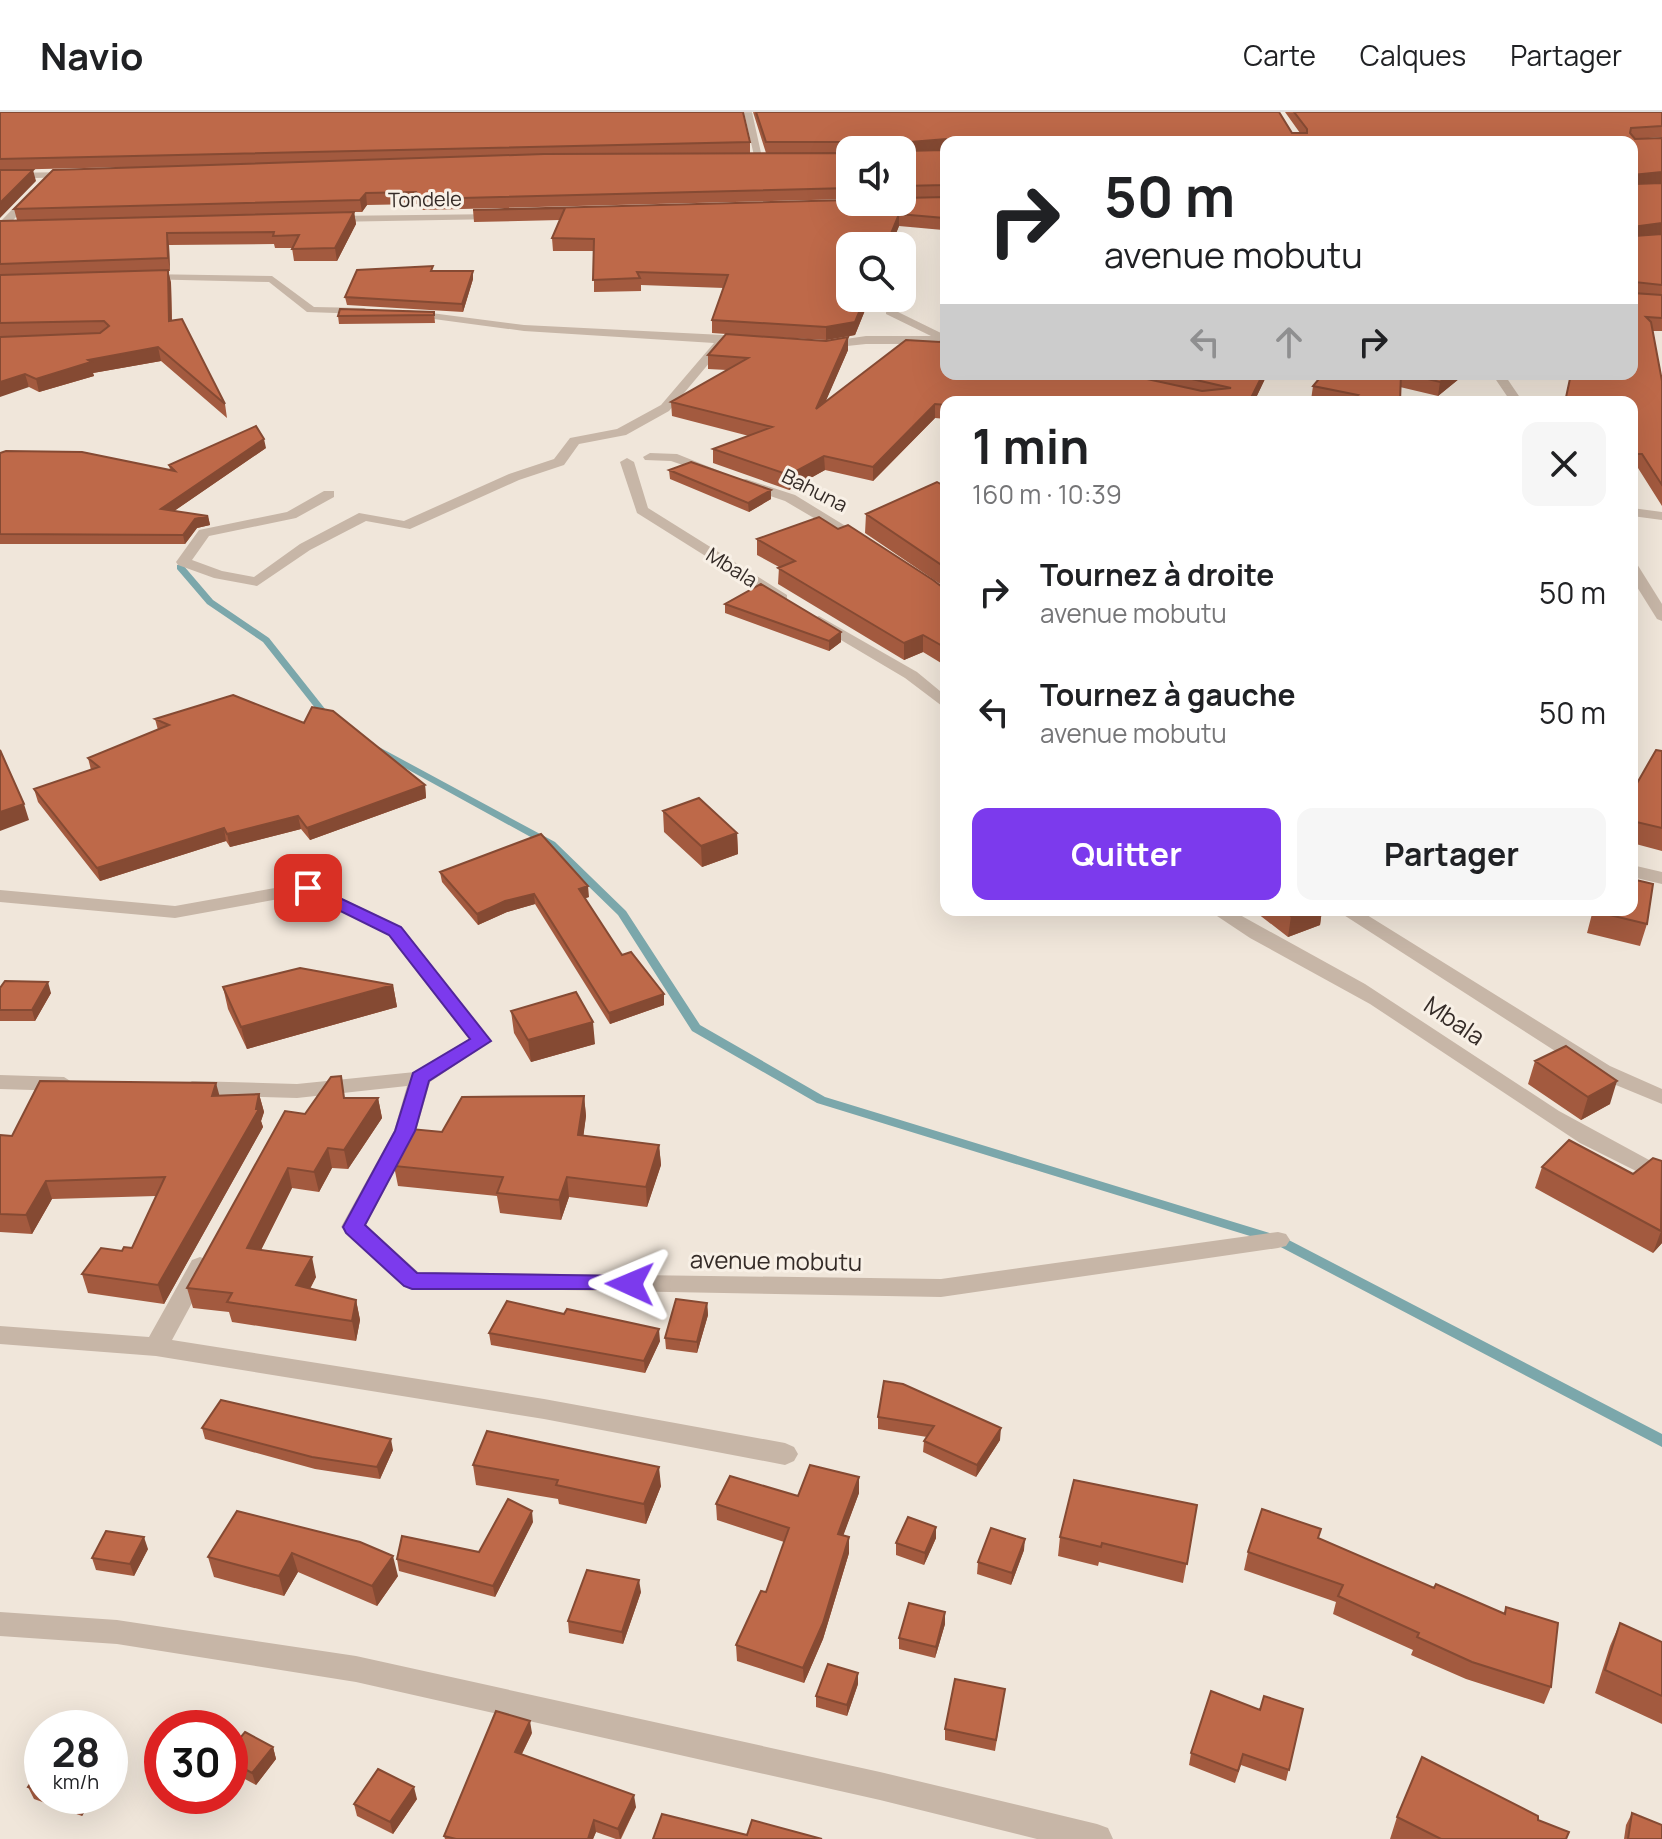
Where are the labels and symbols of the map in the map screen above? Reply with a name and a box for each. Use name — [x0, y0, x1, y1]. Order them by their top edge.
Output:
street label: Tondele — [388, 185, 462, 213]
street label: Bahuna — [778, 462, 852, 518]
street label: Mbala — [701, 541, 763, 593]
pin — [274, 854, 342, 922]
street label: Mbala — [1418, 988, 1492, 1052]
position arrow — [588, 1242, 672, 1326]
street label: avenue mobutu — [690, 1242, 862, 1278]
speed limit sign: 30 — [144, 1710, 248, 1814]

